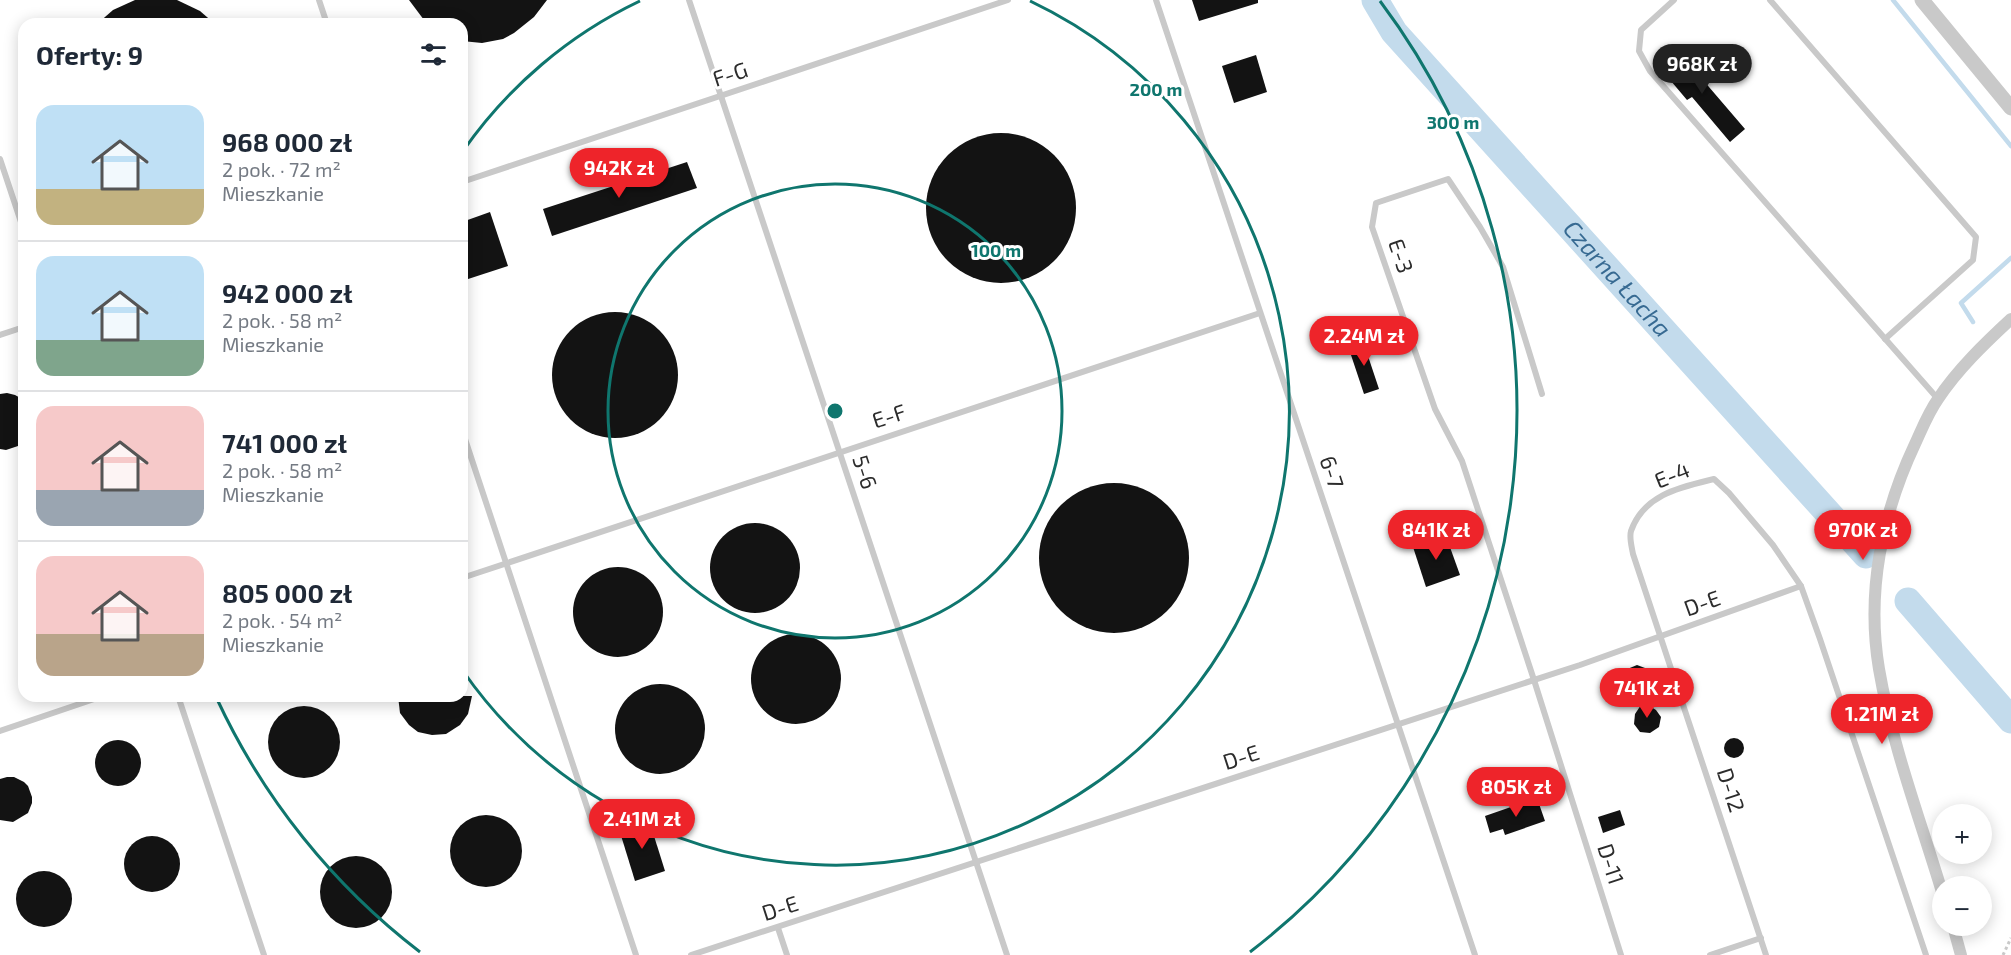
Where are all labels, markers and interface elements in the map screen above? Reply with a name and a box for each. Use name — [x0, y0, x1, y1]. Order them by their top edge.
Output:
icon: filters — [417, 38, 450, 71]
text: Oferty: 9 — [36, 39, 143, 70]
pin: 968K zł — [1647, 44, 1757, 95]
text: 968K zł — [1667, 51, 1737, 75]
street label: F-G — [709, 55, 751, 91]
text: 200 m — [1130, 78, 1182, 100]
text: 300 m — [1427, 111, 1479, 133]
text: 968 000 zł — [222, 126, 352, 157]
icon: home — [84, 129, 156, 201]
pin: 942K zł — [564, 148, 674, 199]
text: 942K zł — [584, 155, 654, 179]
text: 2 pok. · 72 m² — [222, 157, 341, 181]
text: Mieszkanie — [222, 181, 324, 205]
water label: Czarna Łacha — [1558, 214, 1678, 342]
street label: E-3 — [1384, 235, 1420, 276]
text: 100 m — [971, 239, 1021, 261]
text: 942 000 zł — [222, 277, 352, 308]
icon: home — [84, 280, 156, 352]
text: 2 pok. · 58 m² — [222, 308, 342, 332]
pin: 2.24M zł — [1302, 316, 1426, 367]
text: 2.24M zł — [1323, 323, 1405, 347]
text: Mieszkanie — [222, 332, 324, 356]
street label: E-F — [869, 397, 909, 433]
centre of rings — [825, 401, 845, 421]
text: 741 000 zł — [222, 427, 347, 458]
icon: home — [84, 430, 156, 502]
street label: 5-6 — [848, 451, 884, 492]
street label: 6-7 — [1316, 452, 1350, 491]
street label: E-4 — [1650, 455, 1693, 493]
text: 2 pok. · 58 m² — [222, 458, 342, 482]
text: Mieszkanie — [222, 482, 324, 506]
pin: 841K zł — [1381, 510, 1491, 561]
pin: 970K zł — [1808, 510, 1918, 561]
text: 841K zł — [1402, 517, 1470, 541]
text: 970K zł — [1828, 517, 1898, 541]
text: 805 000 zł — [222, 577, 352, 608]
icon: home — [84, 580, 156, 652]
street label: D-E — [1680, 584, 1723, 621]
text: 2 pok. · 54 m² — [222, 608, 342, 632]
text: Mieszkanie — [222, 632, 324, 656]
pin: 741K zł — [1592, 668, 1702, 719]
text: 741K zł — [1614, 675, 1680, 699]
pin: 1.21M zł — [1820, 694, 1944, 745]
text: 1.21M zł — [1845, 701, 1919, 725]
street label: D-E — [1219, 738, 1262, 774]
street label: D-12 — [1713, 764, 1751, 815]
pin: 805K zł — [1461, 767, 1571, 818]
text: 805K zł — [1481, 774, 1551, 798]
pin: 2.41M zł — [580, 799, 704, 850]
map controls — [1932, 804, 1992, 936]
button: + — [1932, 804, 1992, 864]
text: 2.41M zł — [603, 806, 681, 830]
street label: D-11 — [1593, 840, 1631, 887]
button: − — [1932, 876, 1992, 936]
street label: D-E — [758, 889, 801, 925]

